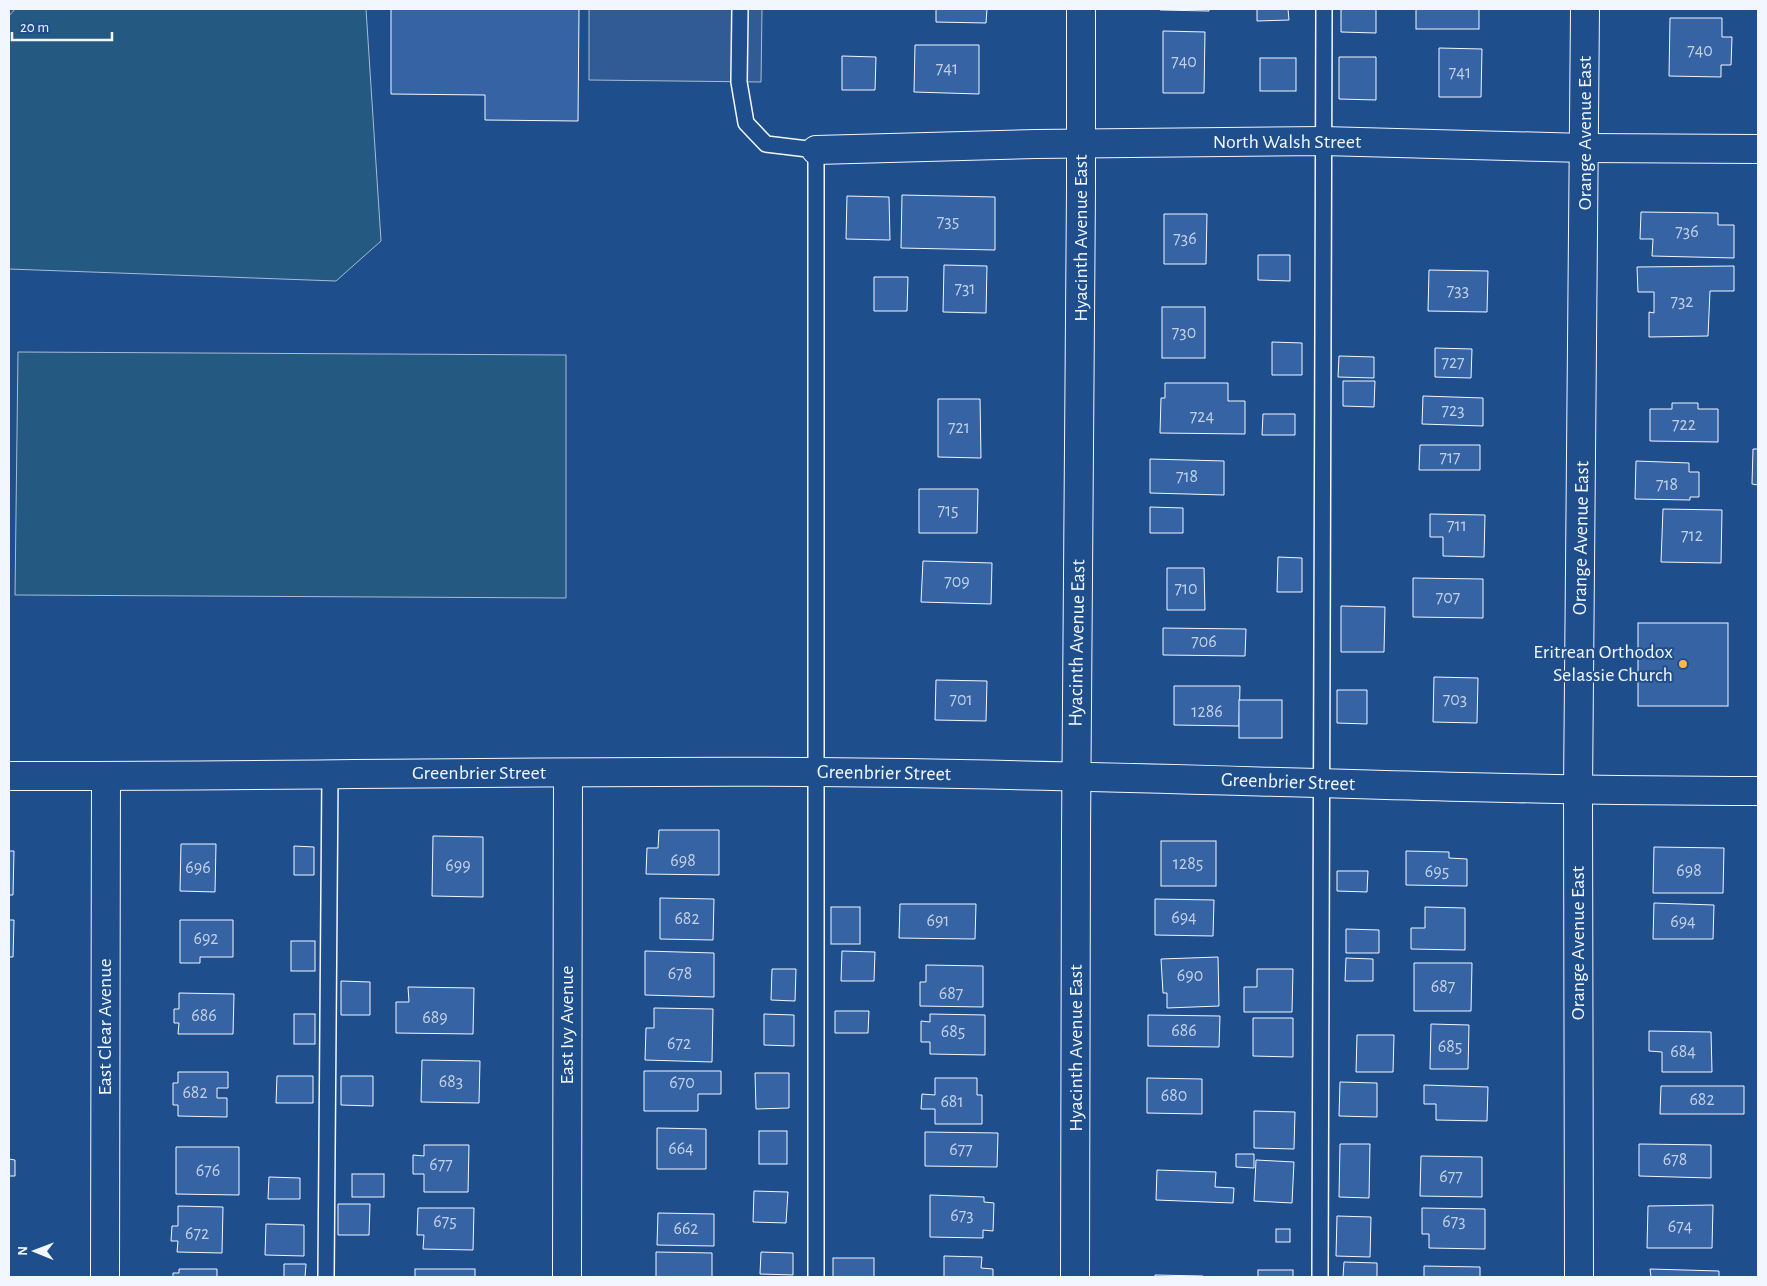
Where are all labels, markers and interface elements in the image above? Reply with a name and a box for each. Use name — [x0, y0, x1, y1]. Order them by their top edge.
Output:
scale bar — [12, 10, 112, 42]
text: 20 m — [20, 20, 49, 35]
house number: 740 — [1687, 42, 1713, 60]
house number: 740 — [1171, 53, 1197, 71]
street label: Orange Avenue East — [1575, 55, 1595, 210]
house number: 741 — [936, 60, 958, 78]
house number: 741 — [1449, 64, 1471, 82]
street label: North Walsh Street — [1213, 132, 1362, 152]
street label: Hyacinth Avenue East — [1071, 154, 1091, 322]
house number: 735 — [937, 213, 959, 231]
house number: 736 — [1675, 223, 1699, 241]
house number: 736 — [1173, 230, 1197, 248]
house number: 731 — [954, 280, 976, 298]
house number: 733 — [1447, 282, 1469, 300]
house number: 732 — [1670, 293, 1694, 311]
house number: 730 — [1172, 324, 1196, 342]
house number: 727 — [1441, 354, 1465, 372]
house number: 723 — [1441, 402, 1465, 420]
house number: 724 — [1190, 408, 1215, 426]
house number: 722 — [1672, 416, 1696, 434]
house number: 721 — [948, 419, 970, 437]
house number: 717 — [1439, 449, 1461, 467]
street label: Orange Avenue East — [1570, 460, 1592, 615]
house number: 718 — [1176, 468, 1198, 486]
house number: 718 — [1656, 476, 1678, 494]
house number: 715 — [937, 502, 959, 520]
house number: 711 — [1447, 517, 1467, 535]
house number: 712 — [1681, 527, 1703, 545]
street label: Hyacinth Avenue East — [1066, 559, 1088, 727]
house number: 709 — [944, 573, 970, 591]
house number: 710 — [1174, 580, 1198, 598]
house number: 707 — [1436, 589, 1460, 607]
house number: 706 — [1191, 633, 1217, 651]
place label: Eritrean Orthodox Selassie Church — [1533, 642, 1673, 685]
marker: Eritrean Orthodox Selassie Church — [1677, 658, 1689, 670]
house number: 701 — [949, 691, 973, 709]
house number: 703 — [1443, 691, 1467, 709]
house number: 1286 — [1191, 703, 1223, 721]
street label: Greenbrier Street — [817, 762, 952, 784]
street label: Greenbrier Street — [412, 763, 547, 783]
street label: Greenbrier Street — [1221, 770, 1356, 794]
house number: 698 — [670, 852, 696, 870]
house number: 1285 — [1173, 855, 1203, 873]
house number: 699 — [445, 857, 471, 875]
house number: 696 — [185, 859, 211, 877]
house number: 698 — [1676, 862, 1702, 880]
house number: 695 — [1425, 863, 1449, 881]
street label: Orange Avenue East — [1568, 865, 1588, 1020]
house number: 694 — [1171, 909, 1197, 927]
house number: 682 — [674, 910, 700, 928]
house number: 691 — [926, 912, 950, 930]
house number: 694 — [1670, 913, 1696, 931]
house number: 692 — [193, 930, 219, 948]
street label: East Clear Avenue — [95, 958, 115, 1096]
street label: Hyacinth Avenue East — [1066, 964, 1086, 1132]
house number: 678 — [668, 965, 692, 983]
street label: East Ivy Avenue — [557, 966, 577, 1084]
house number: 690 — [1177, 967, 1203, 985]
house number: 687 — [1431, 978, 1455, 996]
house number: 687 — [939, 985, 963, 1003]
house number: 686 — [191, 1007, 217, 1025]
house number: 689 — [422, 1009, 448, 1027]
house number: 686 — [1171, 1022, 1197, 1040]
house number: 685 — [941, 1023, 965, 1041]
house number: 672 — [667, 1035, 691, 1053]
house number: 685 — [1438, 1038, 1462, 1056]
house number: 684 — [1670, 1043, 1696, 1061]
house number: 683 — [439, 1073, 463, 1091]
house number: 670 — [669, 1074, 695, 1092]
house number: 682 — [182, 1084, 208, 1102]
house number: 680 — [1161, 1087, 1187, 1105]
house number: 682 — [1689, 1091, 1715, 1109]
house number: 681 — [940, 1093, 964, 1111]
house number: 664 — [668, 1140, 694, 1158]
house number: 677 — [949, 1141, 973, 1159]
house number: 678 — [1663, 1151, 1687, 1169]
house number: 677 — [429, 1156, 453, 1174]
house number: 676 — [196, 1162, 220, 1180]
house number: 677 — [1439, 1168, 1463, 1186]
house number: 673 — [950, 1207, 974, 1225]
house number: 675 — [433, 1213, 457, 1231]
house number: 673 — [1442, 1213, 1466, 1231]
house number: 674 — [1668, 1218, 1693, 1236]
house number: 662 — [673, 1220, 699, 1238]
house number: 672 — [185, 1225, 209, 1243]
north arrow — [10, 1226, 60, 1276]
text: N — [16, 1246, 30, 1256]

